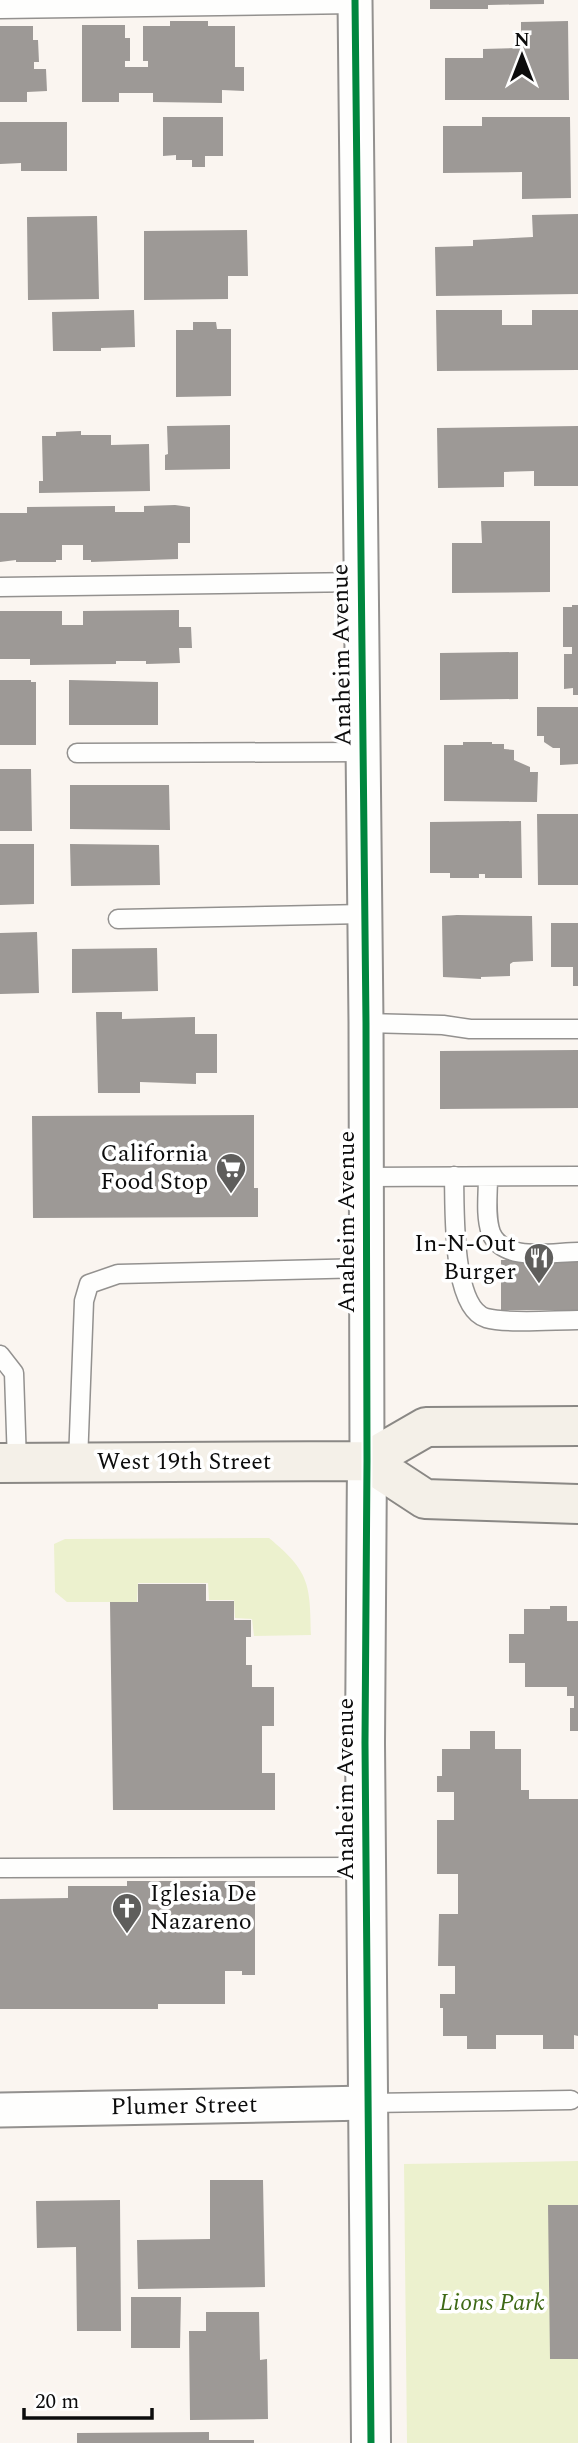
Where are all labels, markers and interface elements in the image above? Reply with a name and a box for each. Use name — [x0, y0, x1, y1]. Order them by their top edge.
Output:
north arrow — [487, 21, 557, 91]
text: N — [514, 26, 530, 55]
street label: Anaheim Avenue — [322, 563, 362, 747]
street label: Anaheim Avenue — [329, 1131, 365, 1313]
place label: California Food Stop — [100, 1136, 208, 1200]
supermarket icon: California Food Stop — [214, 1151, 248, 1195]
place label: In-N-Out Burger — [414, 1226, 516, 1290]
restaurant icon: In-N-Out Burger — [522, 1241, 556, 1285]
street label: West 19th Street — [97, 1444, 271, 1480]
street label: Anaheim Avenue — [328, 1698, 364, 1880]
place label: Iglesia De Nazareno — [150, 1876, 257, 1940]
church icon: Iglesia De Nazareno — [110, 1891, 144, 1935]
street label: Plumer Street — [110, 2087, 258, 2125]
park label: Lions Park — [439, 2285, 545, 2321]
scale bar — [24, 2376, 152, 2420]
text: 20 m — [35, 2386, 79, 2418]

